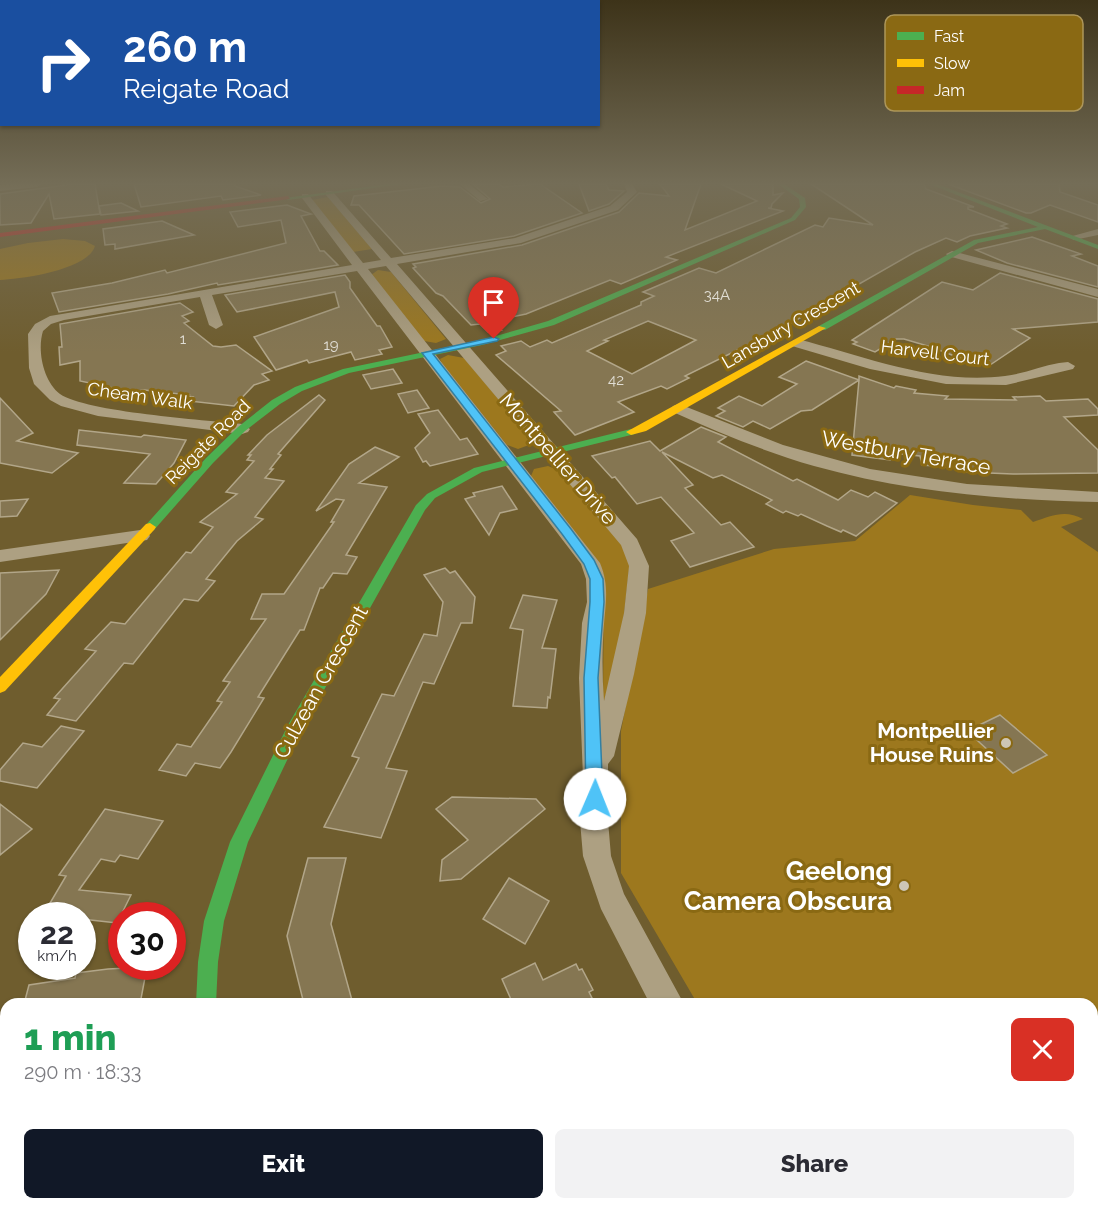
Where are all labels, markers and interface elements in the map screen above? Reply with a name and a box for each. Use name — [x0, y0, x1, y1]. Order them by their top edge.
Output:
legend — [885, 15, 1083, 111]
text: 260 m — [123, 23, 247, 72]
icon: right — [24, 24, 102, 102]
text: Fast — [934, 27, 965, 46]
text: Slow — [934, 54, 970, 73]
text: Reigate Road — [123, 73, 290, 104]
text: Jam — [934, 81, 965, 100]
street label: Lansbury Crescent — [718, 276, 864, 373]
pin — [468, 277, 519, 339]
icon: arrive — [477, 286, 510, 319]
house number: 34A — [704, 286, 730, 304]
house number: 1 — [180, 330, 187, 348]
street label: Harvell Court — [880, 335, 990, 370]
house number: 19 — [323, 336, 339, 354]
house number: 42 — [608, 371, 624, 389]
street label: Cheam Walk — [86, 378, 194, 413]
street label: Montpellier Drive — [495, 388, 622, 529]
street label: Reigate Road — [161, 395, 254, 488]
street label: Westbury Terrace — [820, 425, 993, 480]
street label: Culzean Crescent — [268, 601, 373, 763]
place label: Montpellier House Ruins — [870, 718, 994, 767]
marker: Montpellier House Ruins — [999, 736, 1013, 750]
position arrow — [563, 767, 627, 831]
place label: Geelong Camera Obscura — [684, 856, 892, 916]
marker: Geelong Camera Obscura — [897, 879, 911, 893]
speed limit sign: 30 — [108, 902, 186, 980]
text: 22 — [40, 916, 74, 951]
text: km/h — [37, 947, 77, 965]
text: 1 min — [24, 1016, 116, 1058]
button: close — [1011, 1018, 1074, 1081]
text: 290 m · 18:33 — [24, 1060, 141, 1084]
button: Exit — [24, 1129, 543, 1198]
button: Share — [555, 1129, 1074, 1198]

